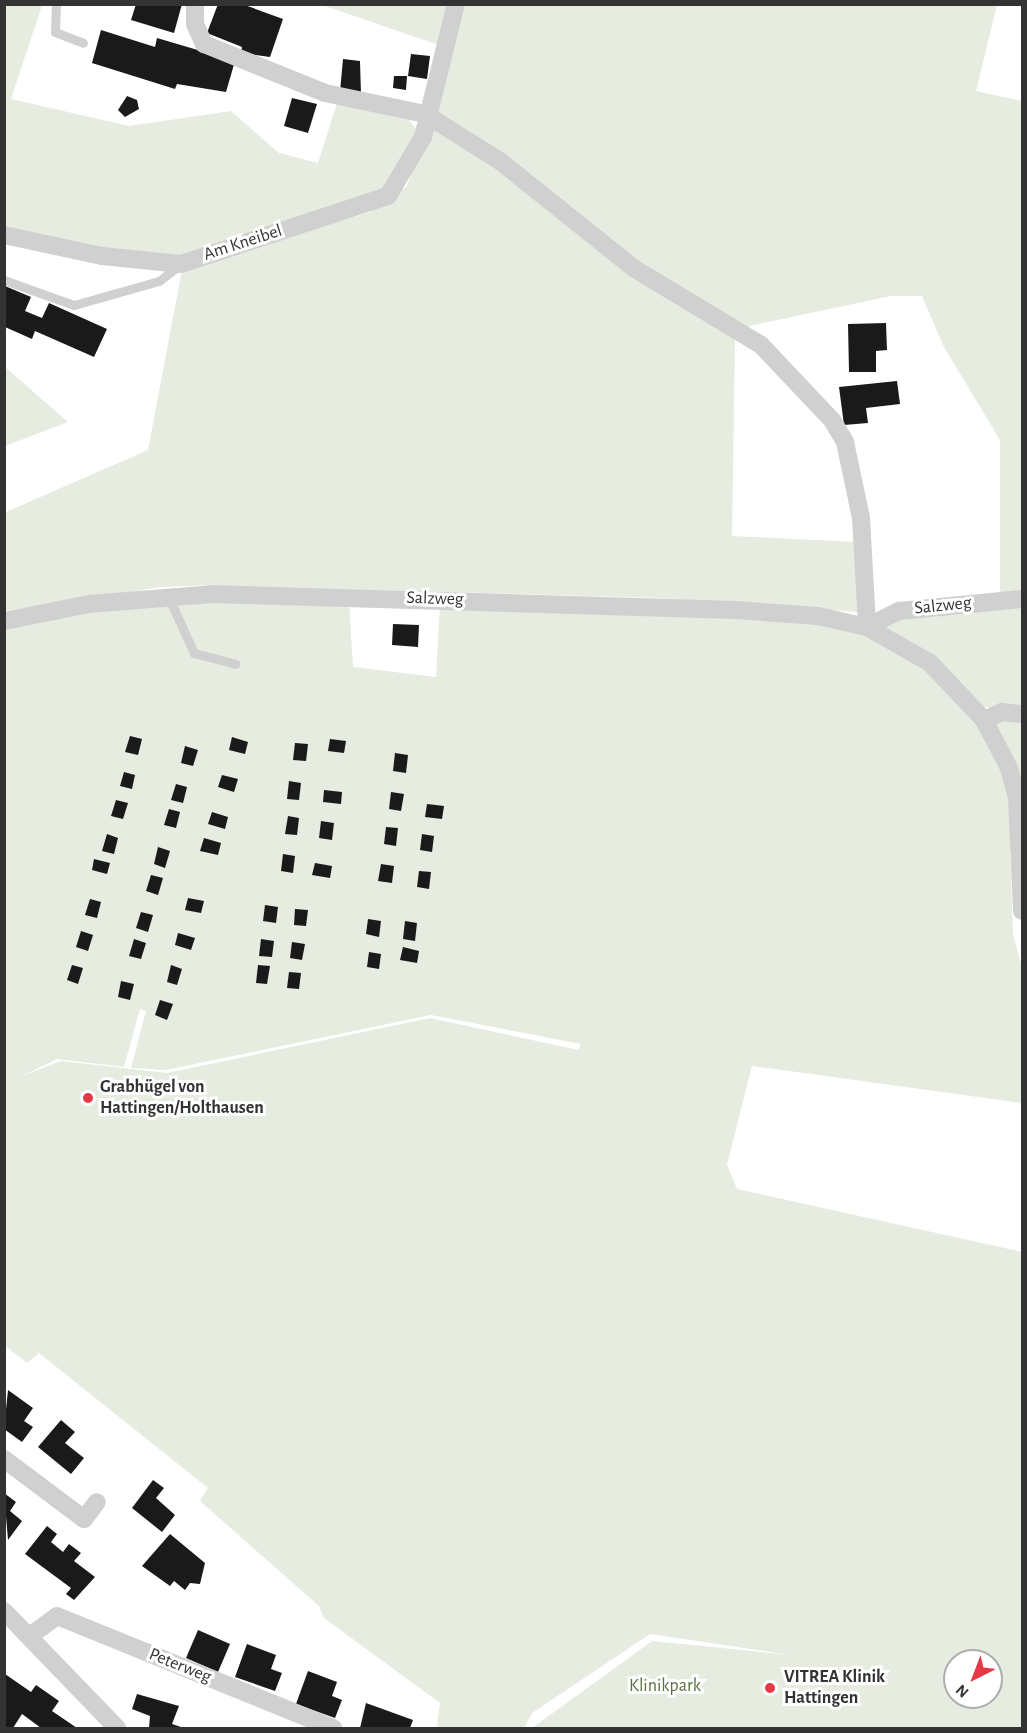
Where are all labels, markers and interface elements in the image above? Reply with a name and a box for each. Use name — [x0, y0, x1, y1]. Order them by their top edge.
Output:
street label: Am Kneibel — [201, 220, 285, 266]
street label: Salzweg — [406, 587, 464, 611]
street label: Salzweg — [913, 592, 973, 620]
place label: Grabhügel von Hattingen/Holthausen — [100, 1077, 264, 1120]
marker: Grabhügel von Hattingen/Holthausen — [81, 1091, 95, 1105]
street label: Peterweg — [146, 1644, 214, 1688]
north arrow — [943, 1649, 1003, 1709]
place label: VITREA Klinik Hattingen — [784, 1667, 885, 1710]
park label: Klinikpark — [629, 1675, 701, 1697]
marker: VITREA Klinik Hattingen — [761, 1679, 779, 1697]
text: N — [953, 1681, 972, 1701]

